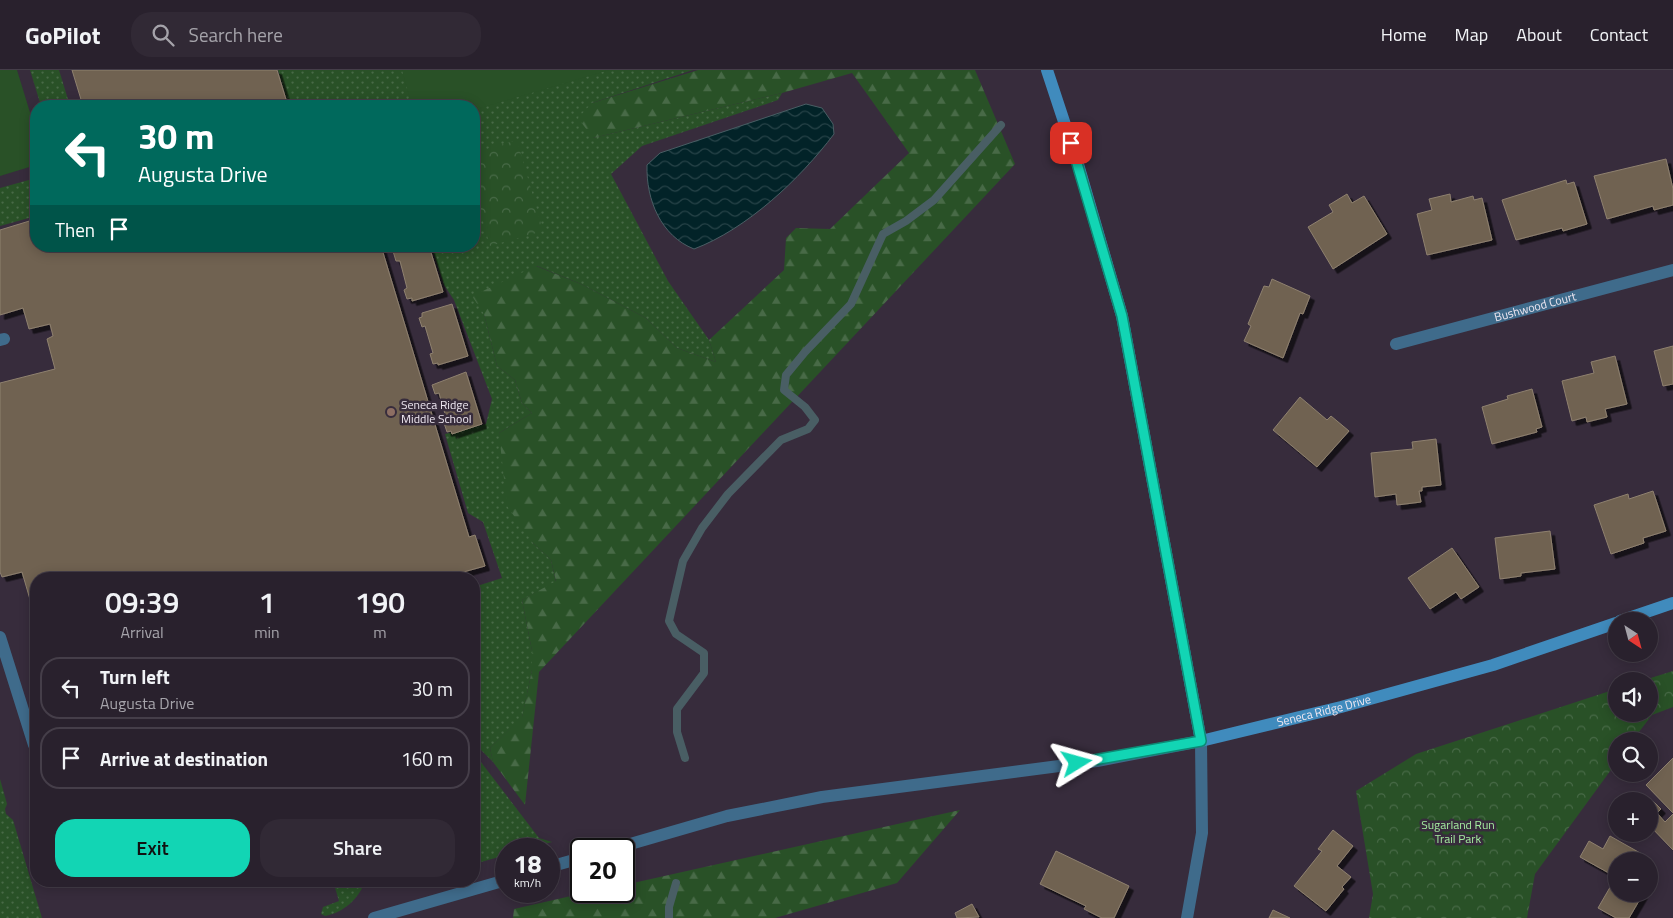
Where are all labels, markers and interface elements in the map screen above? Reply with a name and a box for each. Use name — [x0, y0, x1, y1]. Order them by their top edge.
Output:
search box — [131, 12, 481, 57]
text: GoPilot — [25, 17, 101, 53]
text: Search here — [189, 20, 283, 49]
icon: search — [149, 21, 177, 49]
text: Home — [1381, 21, 1427, 48]
text: Map — [1455, 21, 1488, 48]
text: About — [1516, 21, 1562, 48]
text: Contact — [1590, 21, 1648, 48]
text: 30 m — [138, 109, 214, 163]
icon: left — [55, 120, 120, 185]
pin — [1050, 122, 1092, 164]
icon: arrive — [1057, 129, 1085, 157]
text: Augusta Drive — [138, 157, 268, 191]
text: Then — [55, 215, 95, 244]
icon: arrive — [105, 215, 133, 243]
street label: Bushwood Court — [1492, 286, 1579, 326]
place label: Seneca Ridge Middle School — [401, 395, 472, 428]
marker: Seneca Ridge Middle School — [385, 406, 397, 418]
text: 09:39 — [105, 579, 179, 625]
text: 1 — [259, 579, 275, 625]
text: 190 — [355, 579, 405, 625]
north arrow — [1608, 612, 1658, 662]
map controls — [1608, 612, 1658, 902]
text: Arrival — [120, 620, 164, 644]
text: min — [254, 620, 280, 644]
text: m — [373, 620, 387, 644]
text: Turn left — [100, 662, 170, 691]
button: sound — [1608, 672, 1658, 722]
icon: left — [57, 674, 85, 702]
text: 30 m — [412, 674, 453, 703]
street label: Seneca Ridge Drive — [1275, 689, 1373, 731]
text: Augusta Drive — [100, 691, 194, 715]
button: search — [1608, 732, 1658, 782]
position arrow — [1050, 736, 1102, 788]
icon: arrive — [57, 744, 85, 772]
text: Arrive at destination — [100, 744, 268, 773]
text: 160 m — [401, 744, 453, 773]
button: + — [1608, 792, 1658, 842]
park label: Sugarland Run Trail Park — [1421, 815, 1495, 848]
button: Exit — [55, 819, 250, 877]
button: Share — [260, 819, 455, 877]
speed limit sign: 20 — [570, 838, 635, 903]
text: 18 — [513, 845, 542, 883]
button: − — [1608, 852, 1658, 902]
text: km/h — [514, 873, 541, 892]

